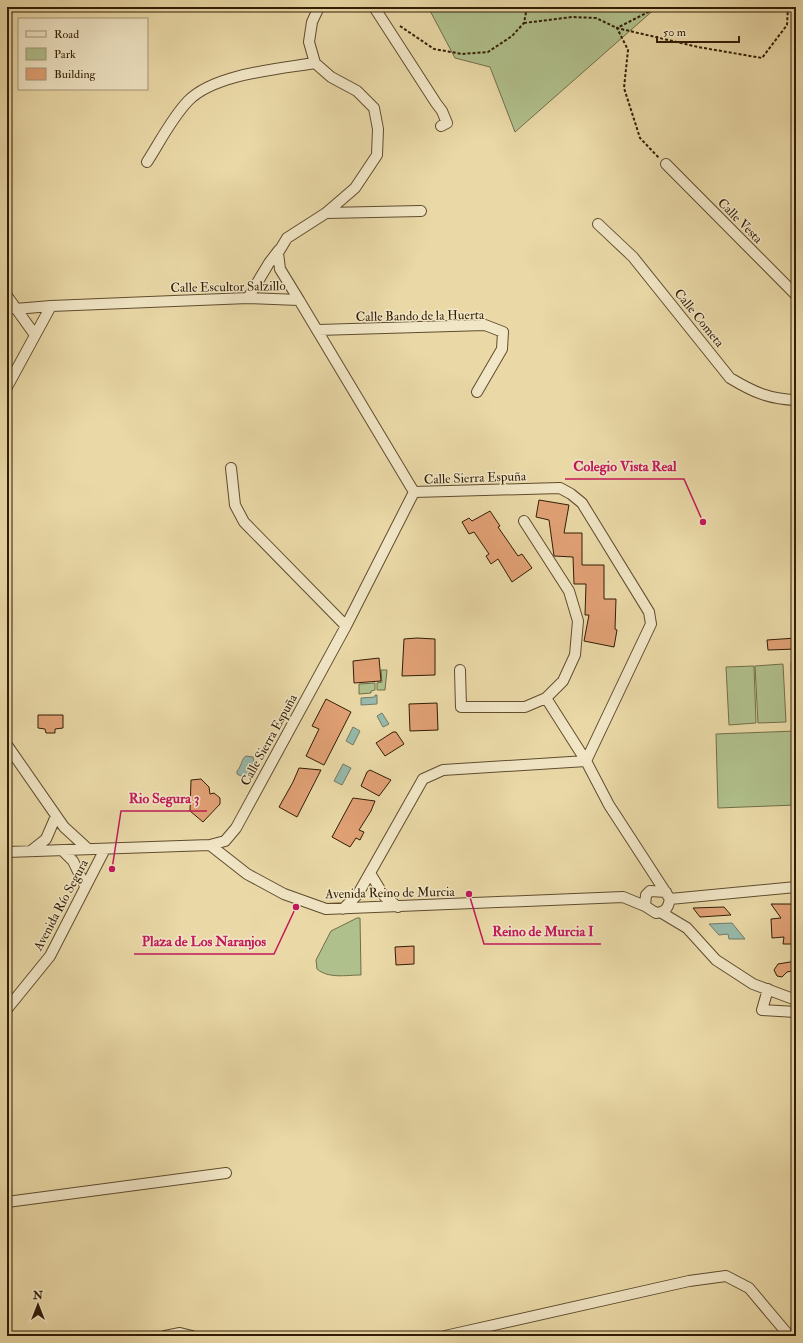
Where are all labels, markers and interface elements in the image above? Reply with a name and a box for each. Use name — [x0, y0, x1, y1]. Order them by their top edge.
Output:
legend — [18, 18, 148, 90]
scale bar — [657, 18, 739, 44]
text: 50 m — [663, 25, 687, 40]
text: Road — [54, 27, 79, 42]
text: Park — [54, 47, 76, 62]
text: Building — [54, 67, 97, 82]
street label: Calle Vesta — [714, 195, 766, 247]
street label: Calle Escultor Salzillo — [170, 278, 286, 296]
street label: Calle Cometa — [671, 286, 728, 351]
street label: Calle Bando de la Huerta — [356, 307, 485, 325]
callout: Colegio Vista Real — [565, 453, 684, 479]
text: Colegio Vista Real — [573, 458, 677, 476]
street label: Calle Sierra Espuña — [423, 468, 527, 489]
street label: Calle Sierra Espuña — [237, 691, 302, 789]
callout: Rio Segura 3 — [121, 785, 207, 811]
text: Rio Segura 3 — [129, 790, 199, 808]
street label: Avenida Río Segura — [30, 856, 92, 954]
street label: Avenida Reino de Murcia — [324, 884, 456, 902]
callout: Reino de Murcia I — [484, 918, 601, 944]
text: Reino de Murcia I — [492, 923, 594, 940]
callout: Plaza de Los Naranjos — [134, 928, 274, 954]
text: Plaza de Los Naranjos — [142, 933, 266, 950]
north arrow — [18, 1285, 58, 1325]
text: N — [32, 1289, 44, 1302]

